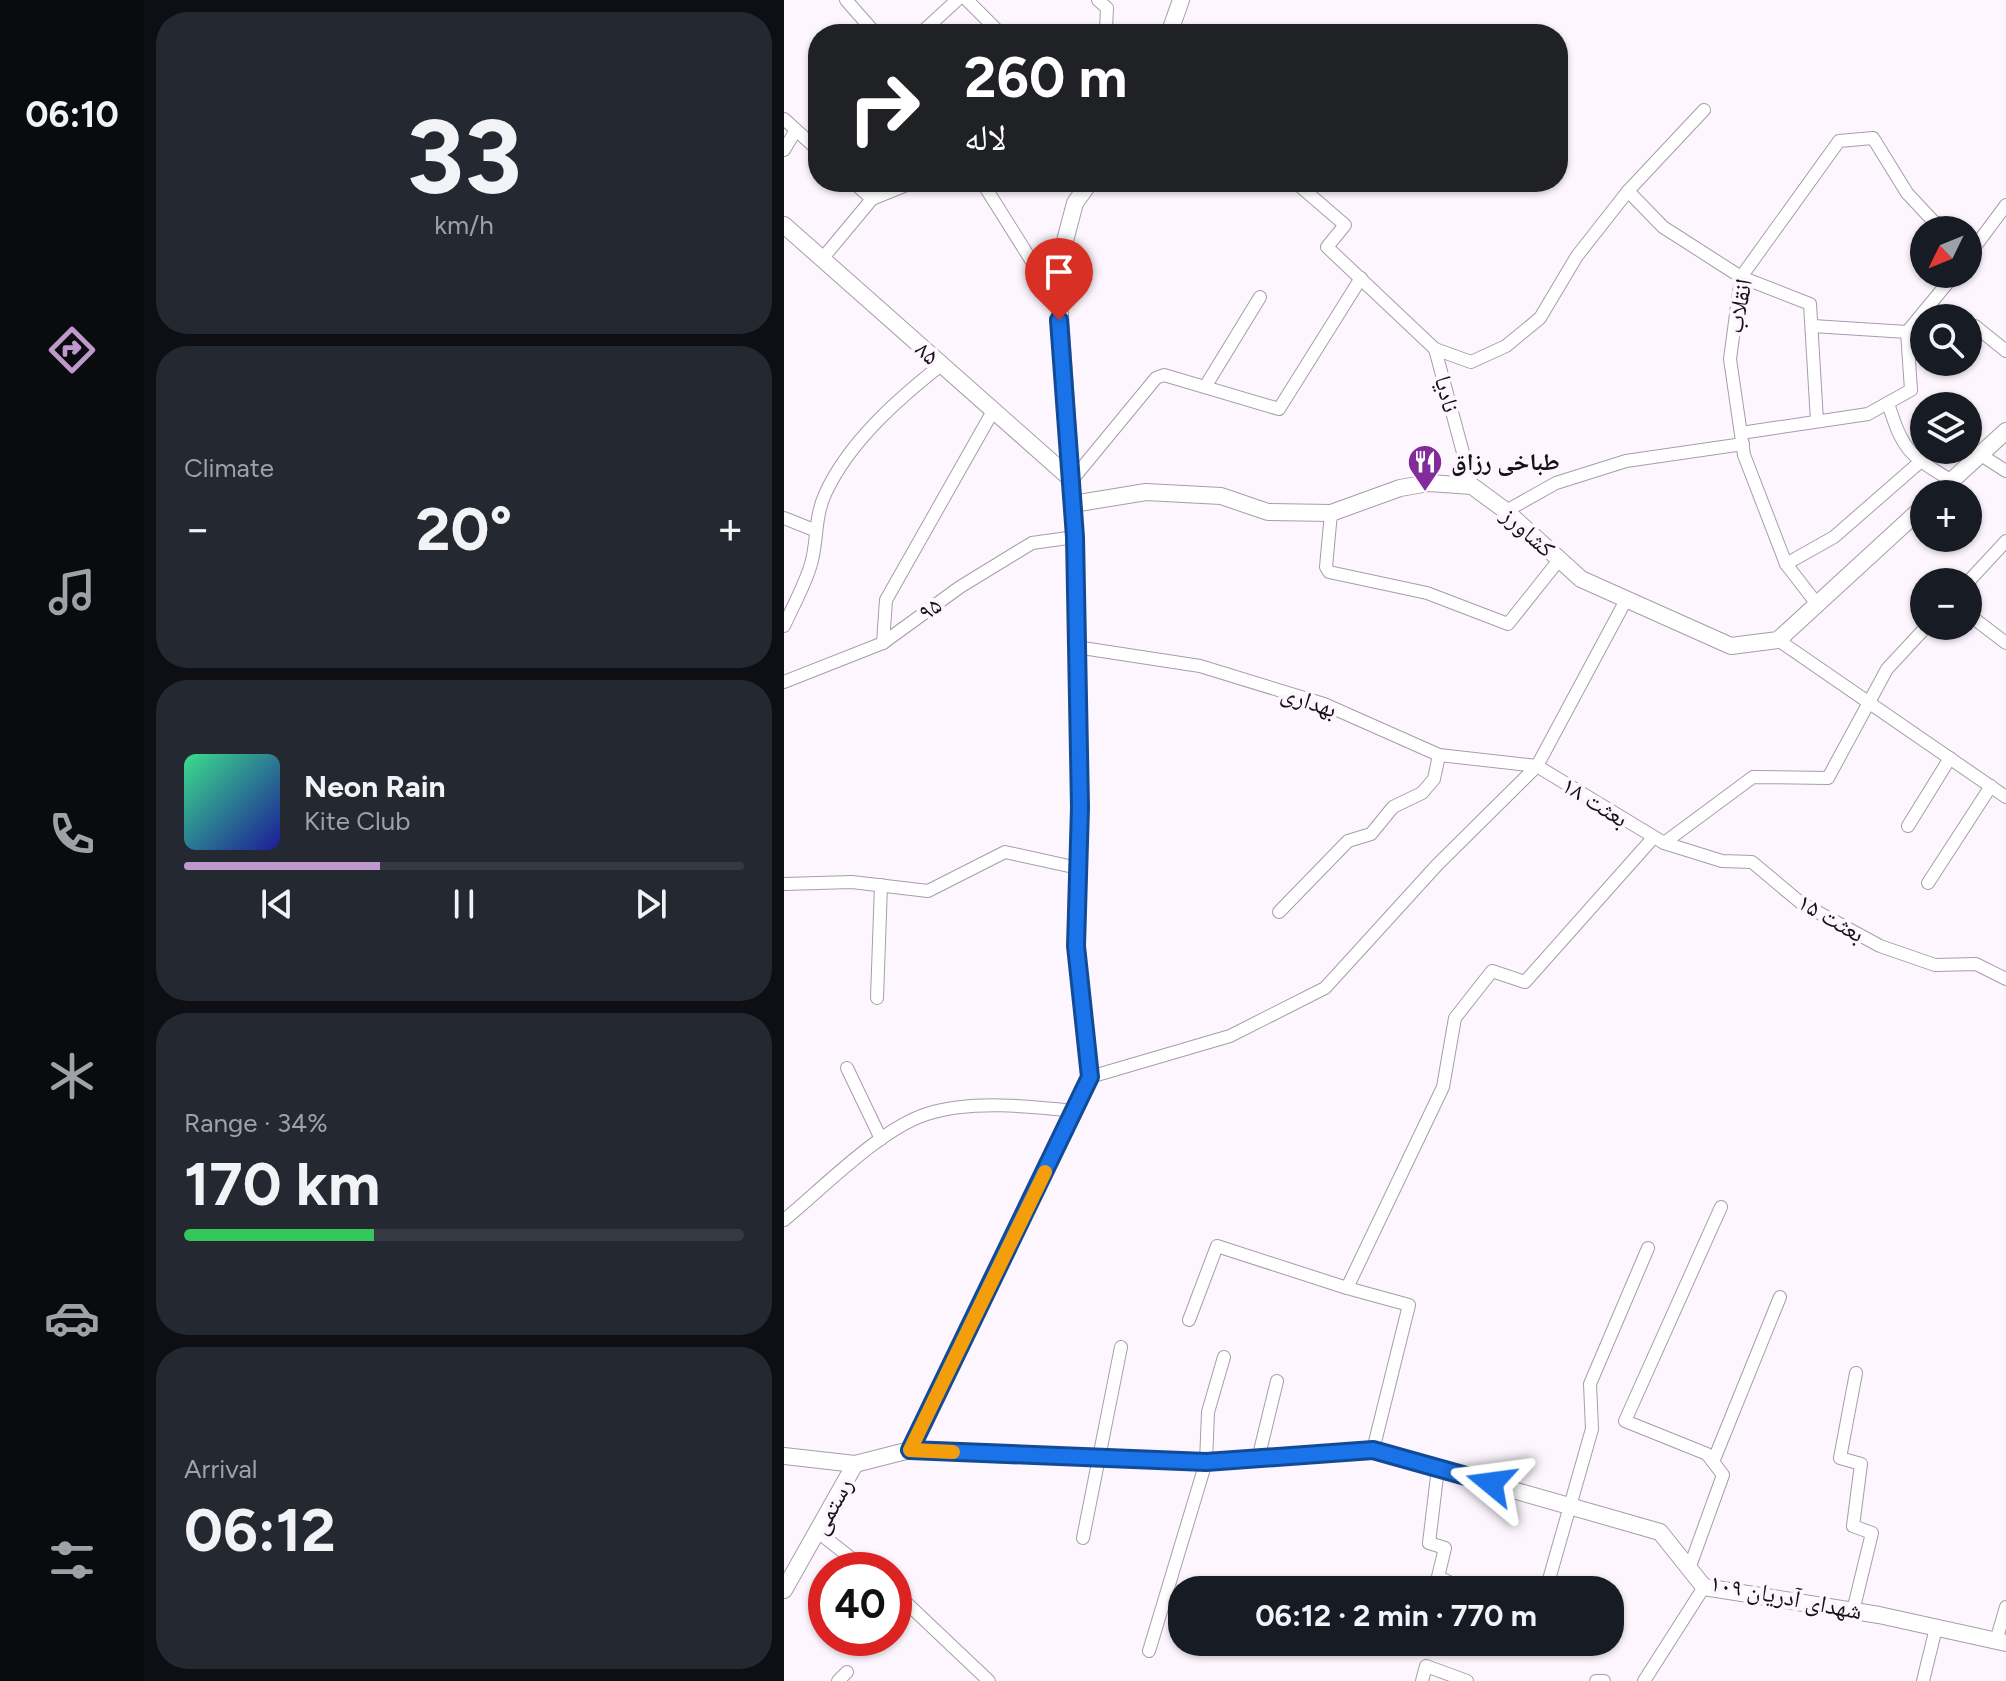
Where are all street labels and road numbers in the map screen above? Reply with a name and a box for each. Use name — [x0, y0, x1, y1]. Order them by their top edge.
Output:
street label: انقلاب — [1719, 276, 1758, 336]
street label: ۸۵ — [910, 335, 945, 371]
street label: نادیا — [1429, 372, 1466, 415]
street label: کشاورز — [1495, 500, 1561, 563]
street label: ۹۵ — [912, 591, 947, 627]
street label: بهداری — [1278, 678, 1341, 724]
street label: بعثت ۱۸ — [1557, 770, 1634, 833]
street label: بعثت ۱۵ — [1793, 887, 1870, 948]
street label: رستمی — [804, 1472, 859, 1539]
street label: شهدای آدریان ۱۰۹ — [1708, 1568, 1865, 1625]

